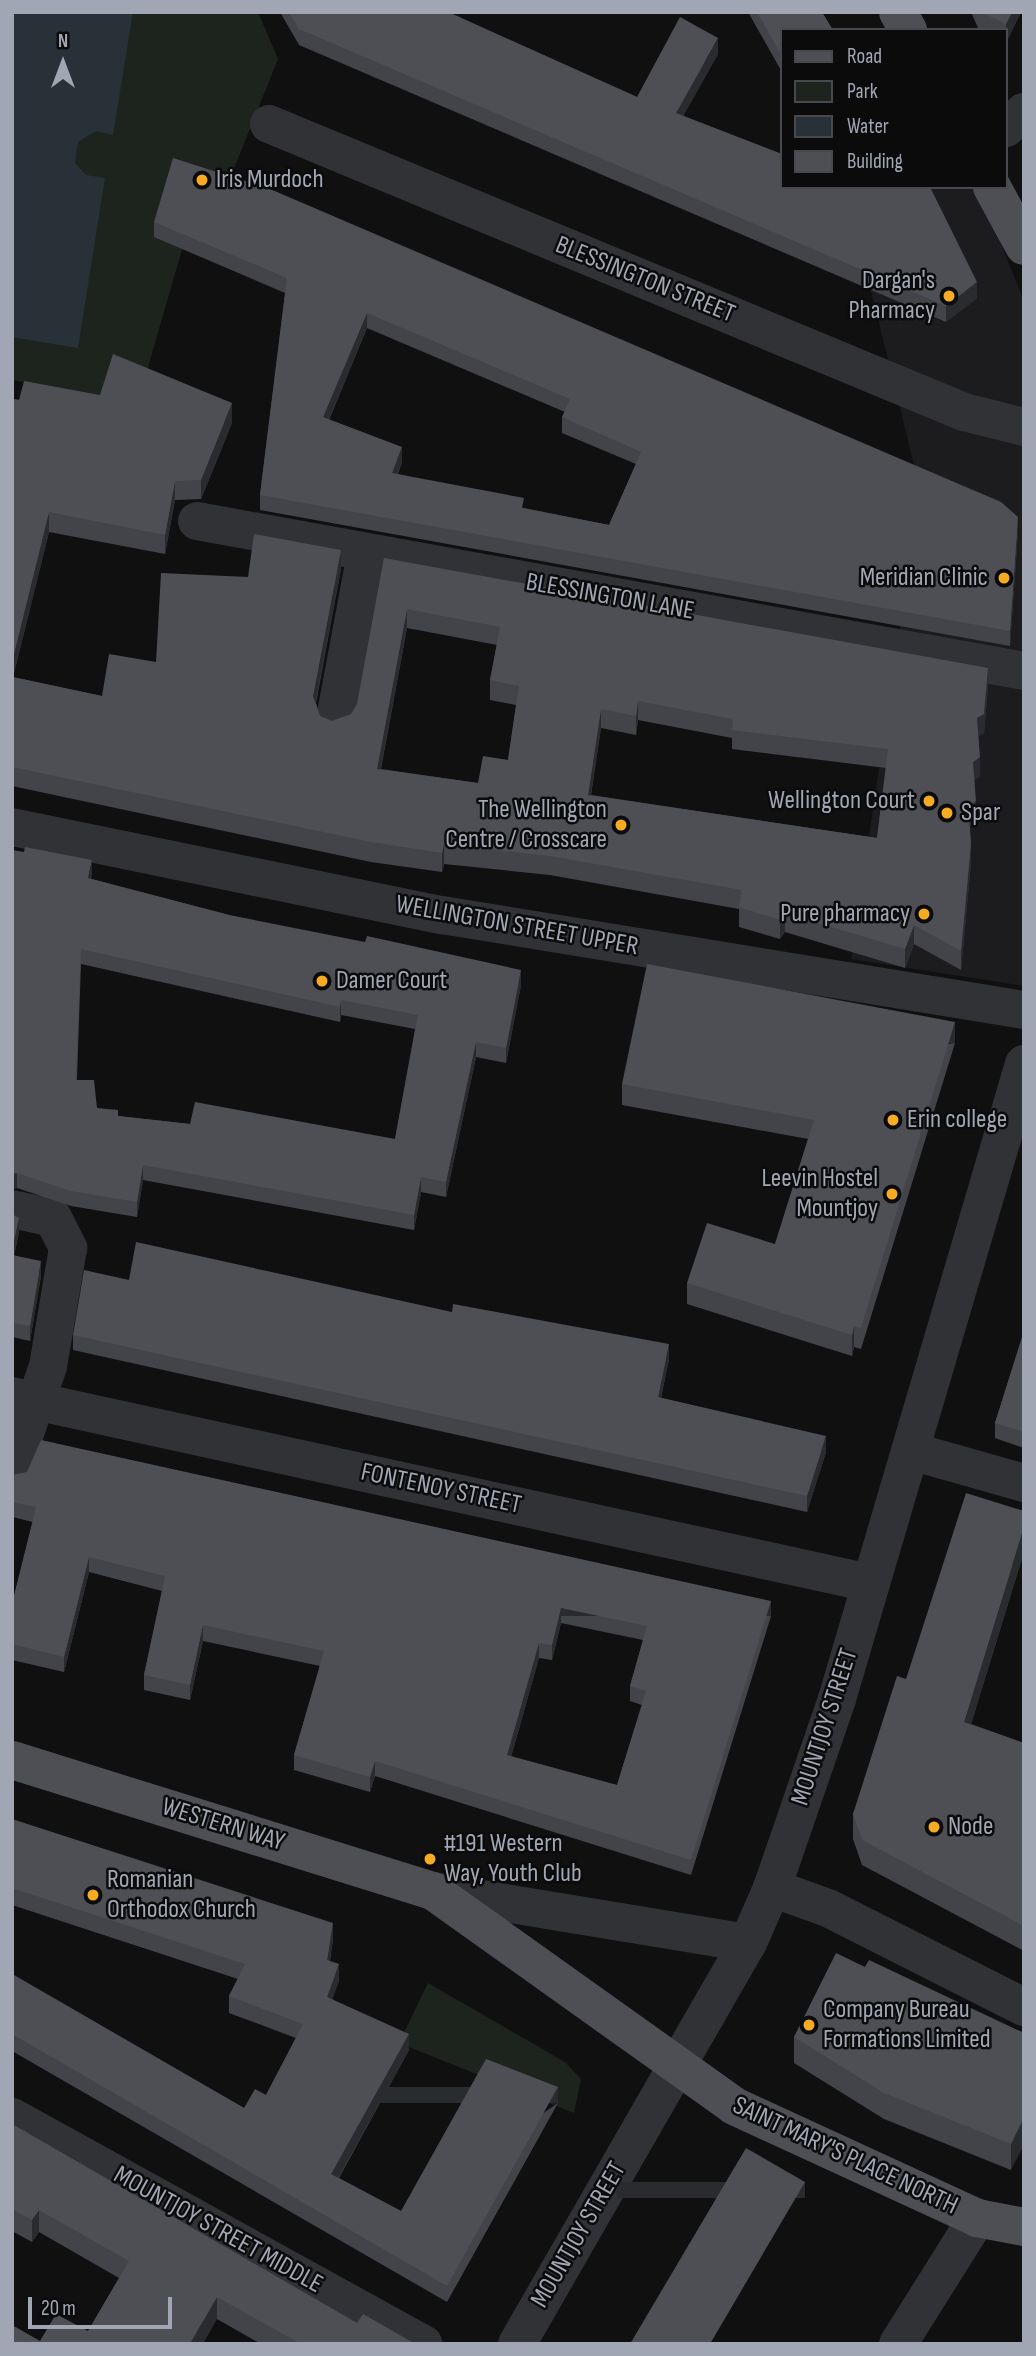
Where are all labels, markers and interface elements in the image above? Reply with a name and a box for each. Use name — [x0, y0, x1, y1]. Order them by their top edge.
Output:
north arrow — [28, 28, 98, 98]
legend — [780, 28, 1008, 189]
text: N — [58, 30, 68, 53]
text: Road — [847, 44, 882, 69]
text: Park — [847, 79, 878, 104]
text: Water — [847, 114, 889, 139]
text: Building — [847, 149, 903, 174]
place label: Iris Murdoch — [216, 164, 324, 196]
marker: Iris Murdoch — [194, 172, 210, 188]
street label: BLESSINGTON STREET — [551, 230, 739, 330]
place label: Dargan's Pharmacy — [848, 265, 935, 326]
marker: Dargan's Pharmacy — [941, 288, 957, 304]
place label: Meridian Clinic — [860, 562, 988, 594]
street label: BLESSINGTON LANE — [523, 567, 697, 627]
marker: Meridian Clinic — [994, 568, 1014, 588]
place label: Wellington Court — [768, 785, 915, 817]
marker: Wellington Court — [921, 793, 937, 809]
place label: The Wellington Centre / Crosscare — [445, 794, 607, 856]
place label: Spar — [961, 797, 1000, 829]
marker: Spar — [939, 805, 955, 821]
marker: The Wellington Centre / Crosscare — [613, 817, 629, 833]
street label: WELLINGTON STREET UPPER — [393, 889, 641, 963]
place label: Pure pharmacy — [780, 898, 910, 930]
marker: Pure pharmacy — [916, 906, 932, 922]
place label: Damer Court — [336, 965, 447, 997]
marker: Damer Court — [314, 973, 330, 989]
place label: Erin college — [907, 1104, 1007, 1136]
marker: Erin college — [885, 1112, 901, 1128]
place label: Leevin Hostel Mountjoy — [761, 1163, 878, 1224]
marker: Leevin Hostel Mountjoy — [884, 1186, 900, 1202]
street label: FONTENOY STREET — [358, 1457, 524, 1521]
street label: MOUNTJOY STREET — [785, 1645, 865, 1809]
street label: WESTERN WAY — [158, 1792, 288, 1858]
place label: Node — [948, 1811, 993, 1843]
marker: Node — [926, 1819, 942, 1835]
place label: #191 Western Way, Youth Club — [444, 1828, 582, 1890]
marker: #191 Western Way, Youth Club — [422, 1851, 438, 1867]
place label: Romanian Orthodox Church — [107, 1864, 256, 1926]
marker: Romanian Orthodox Church — [85, 1887, 101, 1903]
place label: Company Bureau Formations Limited — [823, 1994, 991, 2056]
marker: Company Bureau Formations Limited — [801, 2017, 817, 2033]
street label: SAINT MARY'S PLACE NORTH — [728, 2090, 962, 2222]
street label: MOUNTJOY STREET — [525, 2157, 633, 2313]
street label: MOUNTJOY STREET MIDDLE — [108, 2160, 328, 2300]
scale bar — [32, 2282, 175, 2326]
text: 20 m — [41, 2296, 76, 2321]

